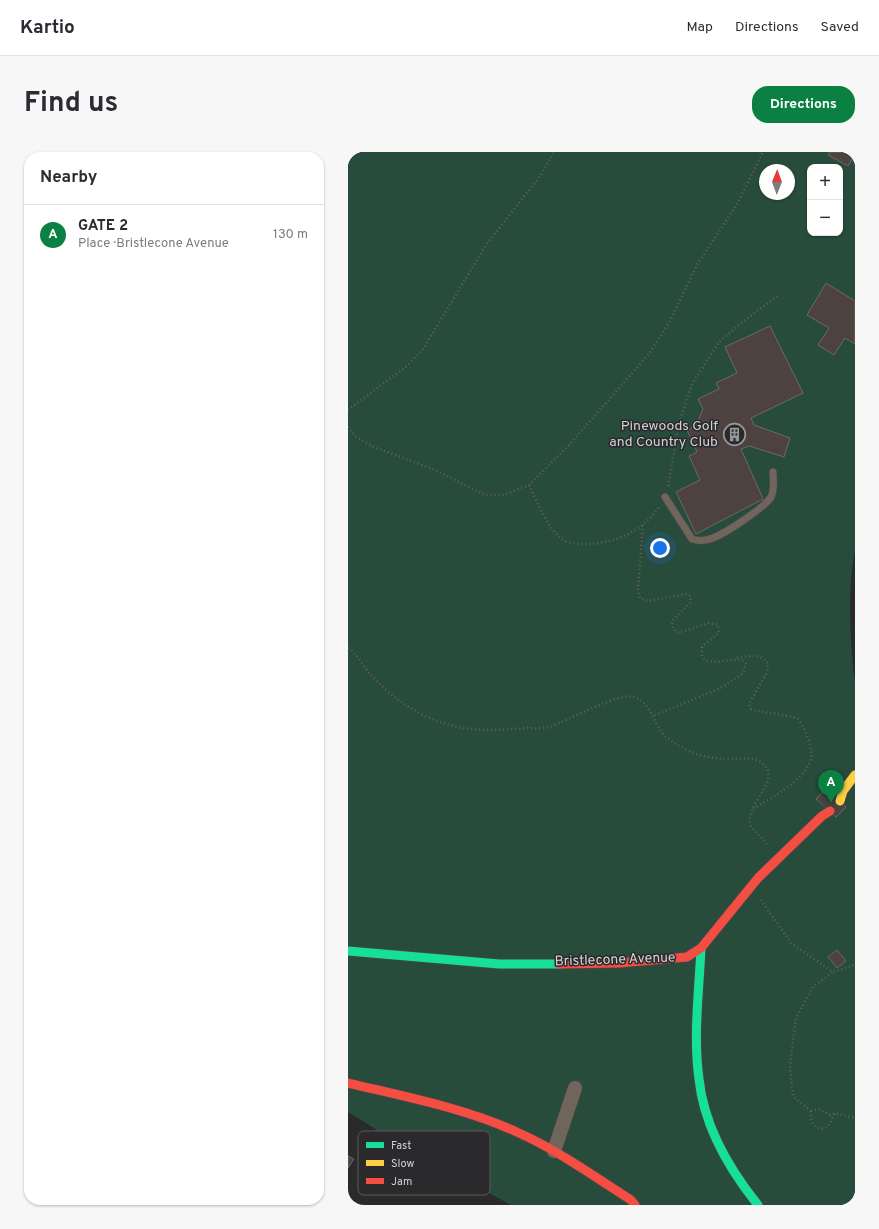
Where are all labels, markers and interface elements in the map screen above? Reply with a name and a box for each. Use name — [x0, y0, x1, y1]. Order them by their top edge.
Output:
text: Kartio — [20, 16, 75, 40]
text: Map — [687, 19, 713, 36]
text: Directions — [735, 19, 799, 36]
text: Saved — [821, 19, 859, 36]
text: Find us — [24, 86, 118, 122]
button: Directions — [752, 86, 855, 123]
north arrow — [759, 164, 795, 200]
map controls — [807, 164, 843, 236]
button: + — [807, 164, 843, 200]
text: Nearby — [40, 167, 97, 189]
button: − — [807, 200, 843, 236]
text: GATE 2 — [78, 217, 128, 236]
text: A — [48, 227, 58, 243]
text: 130 m — [273, 227, 308, 243]
text: Place · Bristlecone Avenue — [78, 236, 229, 252]
place label: Pinewoods Golf and Country Club — [609, 418, 718, 451]
building icon: Pinewoods Golf and Country Club — [721, 421, 747, 447]
your location — [650, 538, 670, 558]
pin: A — [818, 770, 844, 803]
street label: Bristlecone Avenue — [554, 949, 676, 971]
legend — [358, 1131, 490, 1195]
text: Fast — [391, 1139, 411, 1153]
text: Slow — [391, 1157, 414, 1171]
text: Jam — [391, 1175, 412, 1189]

